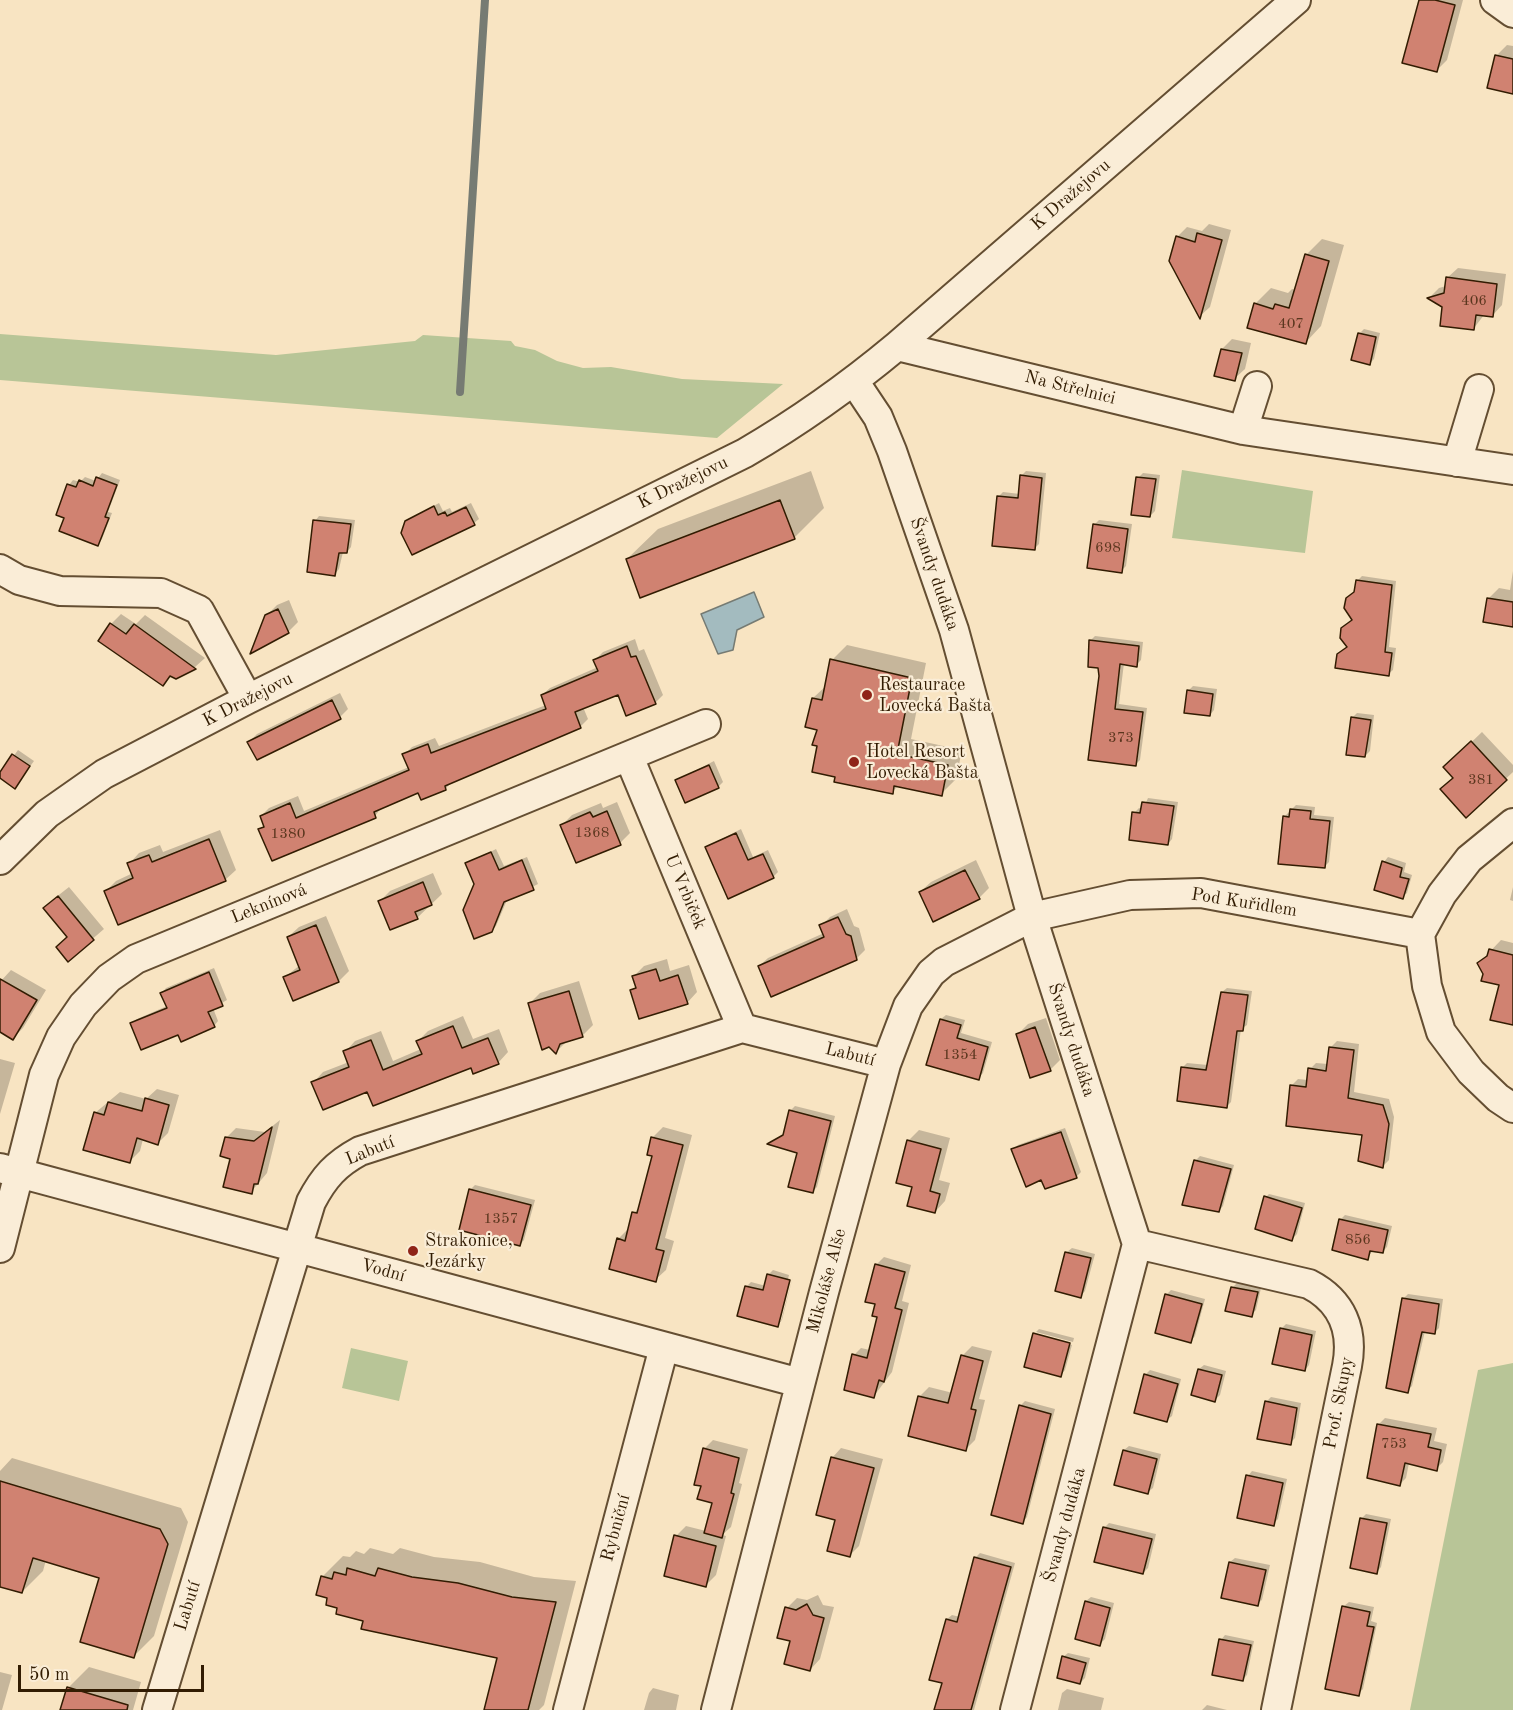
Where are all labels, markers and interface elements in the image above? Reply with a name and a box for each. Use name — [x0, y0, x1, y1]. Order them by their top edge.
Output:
street label: K Dražejovu — [1027, 155, 1115, 235]
house number: 406 — [1461, 292, 1487, 310]
house number: 407 — [1278, 315, 1304, 333]
street label: Na Střelnici — [1022, 366, 1118, 410]
street label: K Dražejovu — [634, 452, 732, 514]
street label: Švandy dudáka — [905, 515, 963, 633]
house number: 698 — [1095, 539, 1121, 557]
street label: K Dražejovu — [199, 668, 297, 732]
place label: Restaurace Lovecká Bašta — [879, 674, 992, 716]
marker: Restaurace Lovecká Bašta — [860, 688, 874, 702]
house number: 373 — [1108, 729, 1134, 747]
place label: Hotel Resort Lovecká Bašta — [866, 741, 979, 783]
marker: Hotel Resort Lovecká Bašta — [847, 755, 861, 769]
house number: 381 — [1468, 771, 1494, 789]
house number: 1368 — [575, 824, 609, 842]
house number: 1380 — [271, 825, 305, 843]
street label: U Vrbiček — [659, 851, 711, 933]
street label: Leknínová — [228, 879, 310, 929]
street label: Pod Kuřidlem — [1189, 884, 1299, 922]
street label: Švandy dudáka — [1042, 980, 1100, 1100]
street label: Labutí — [823, 1038, 877, 1072]
house number: 1354 — [943, 1046, 977, 1064]
street label: Labutí — [342, 1131, 398, 1171]
house number: 1357 — [484, 1210, 518, 1228]
street label: Mikoláše Alše — [803, 1226, 851, 1336]
place label: Strakonice, Jezárky — [425, 1230, 513, 1272]
house number: 856 — [1345, 1231, 1371, 1249]
marker: Strakonice, Jezárky — [406, 1244, 420, 1258]
street label: Vodní — [358, 1255, 408, 1287]
street label: Prof. Skupy — [1319, 1355, 1359, 1451]
house number: 753 — [1381, 1435, 1407, 1453]
street label: Švandy dudáka — [1039, 1465, 1091, 1585]
street label: Rybniční — [597, 1492, 635, 1564]
street label: Labutí — [170, 1578, 206, 1634]
scale bar — [21, 1653, 207, 1691]
text: 50 m — [29, 1666, 69, 1684]

